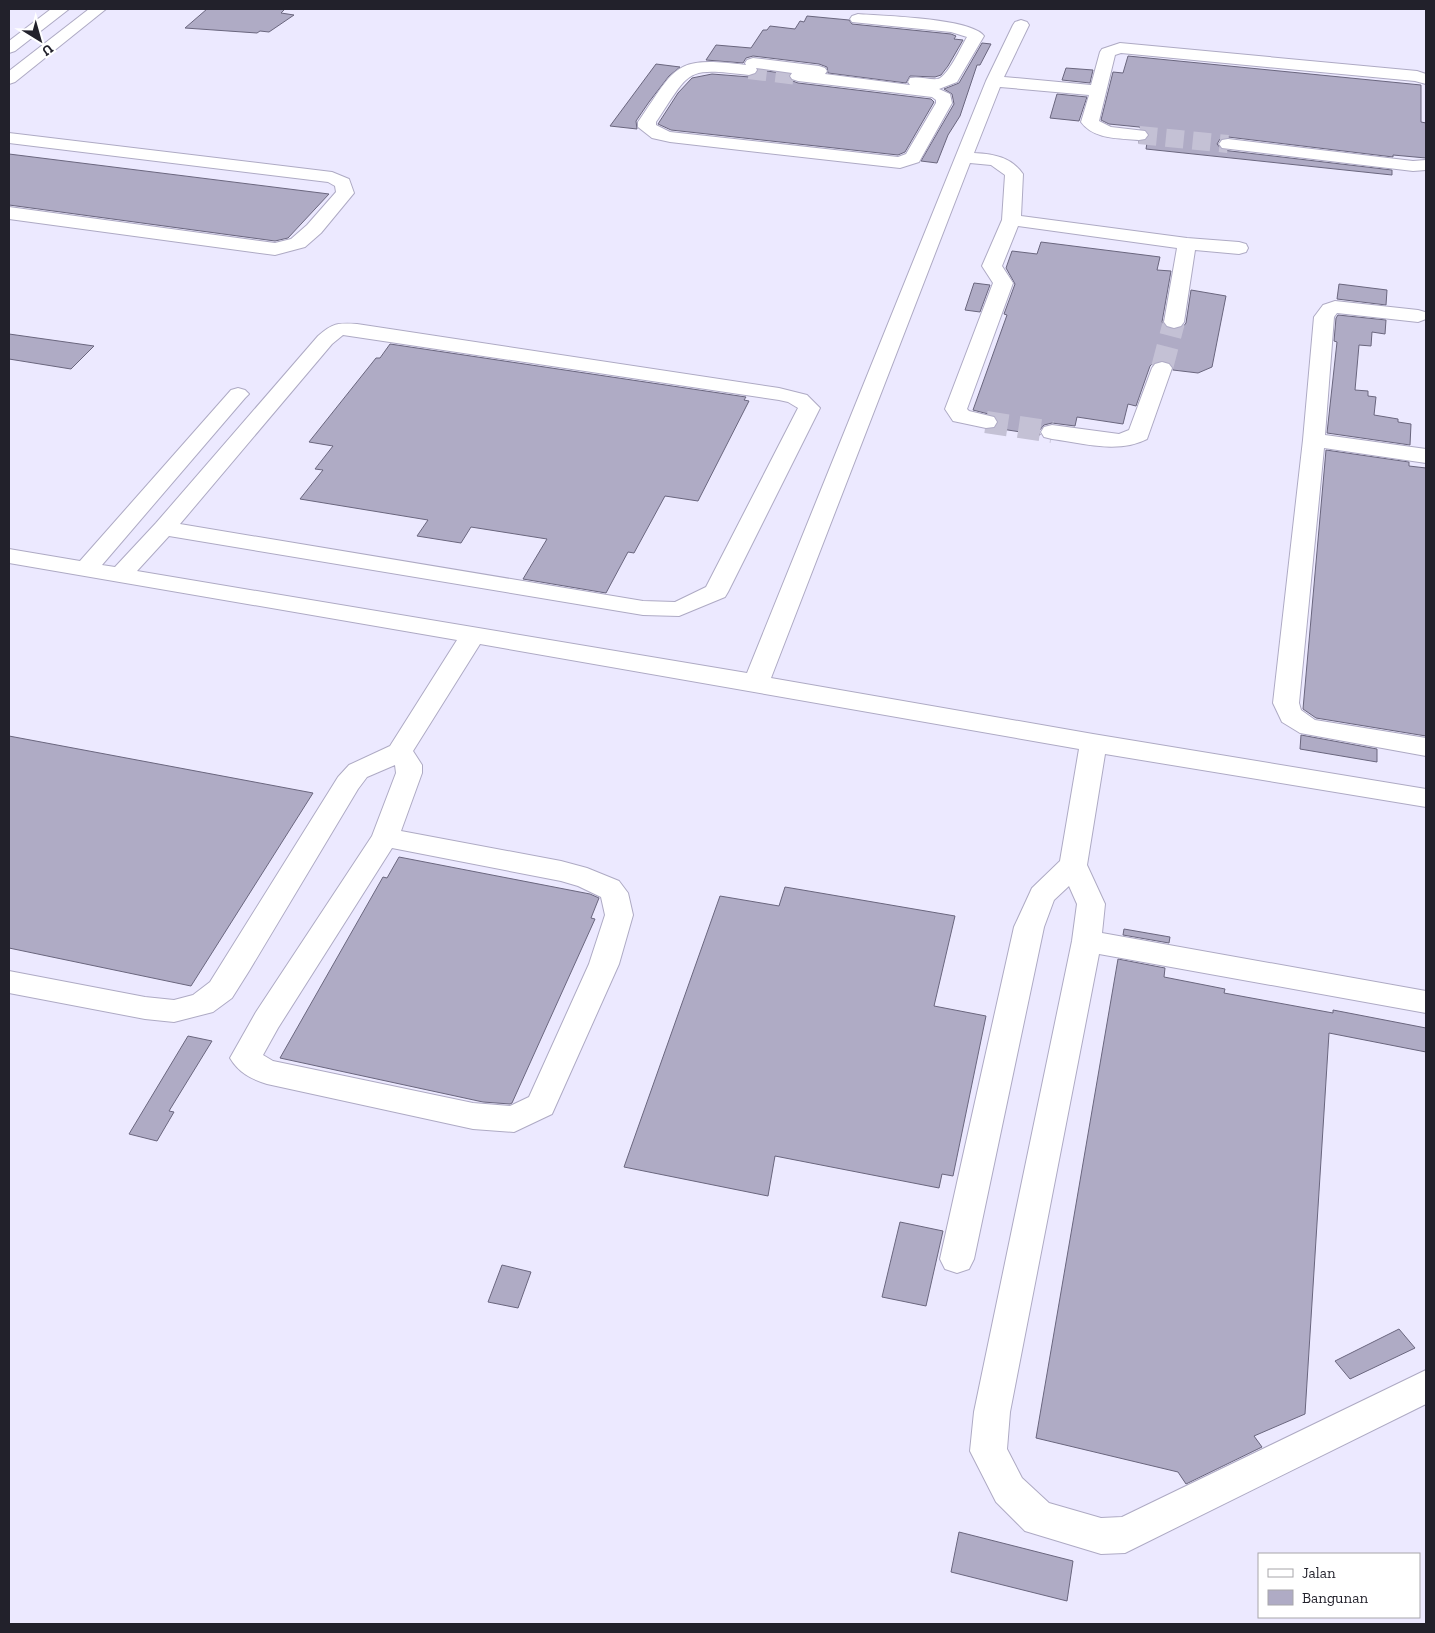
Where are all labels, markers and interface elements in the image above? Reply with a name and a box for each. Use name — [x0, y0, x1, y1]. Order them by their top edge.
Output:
north arrow — [15, 15, 65, 65]
text: U — [38, 40, 57, 60]
legend — [1258, 1553, 1420, 1618]
text: Jalan — [1302, 1564, 1336, 1582]
text: Bangunan — [1302, 1589, 1368, 1607]

